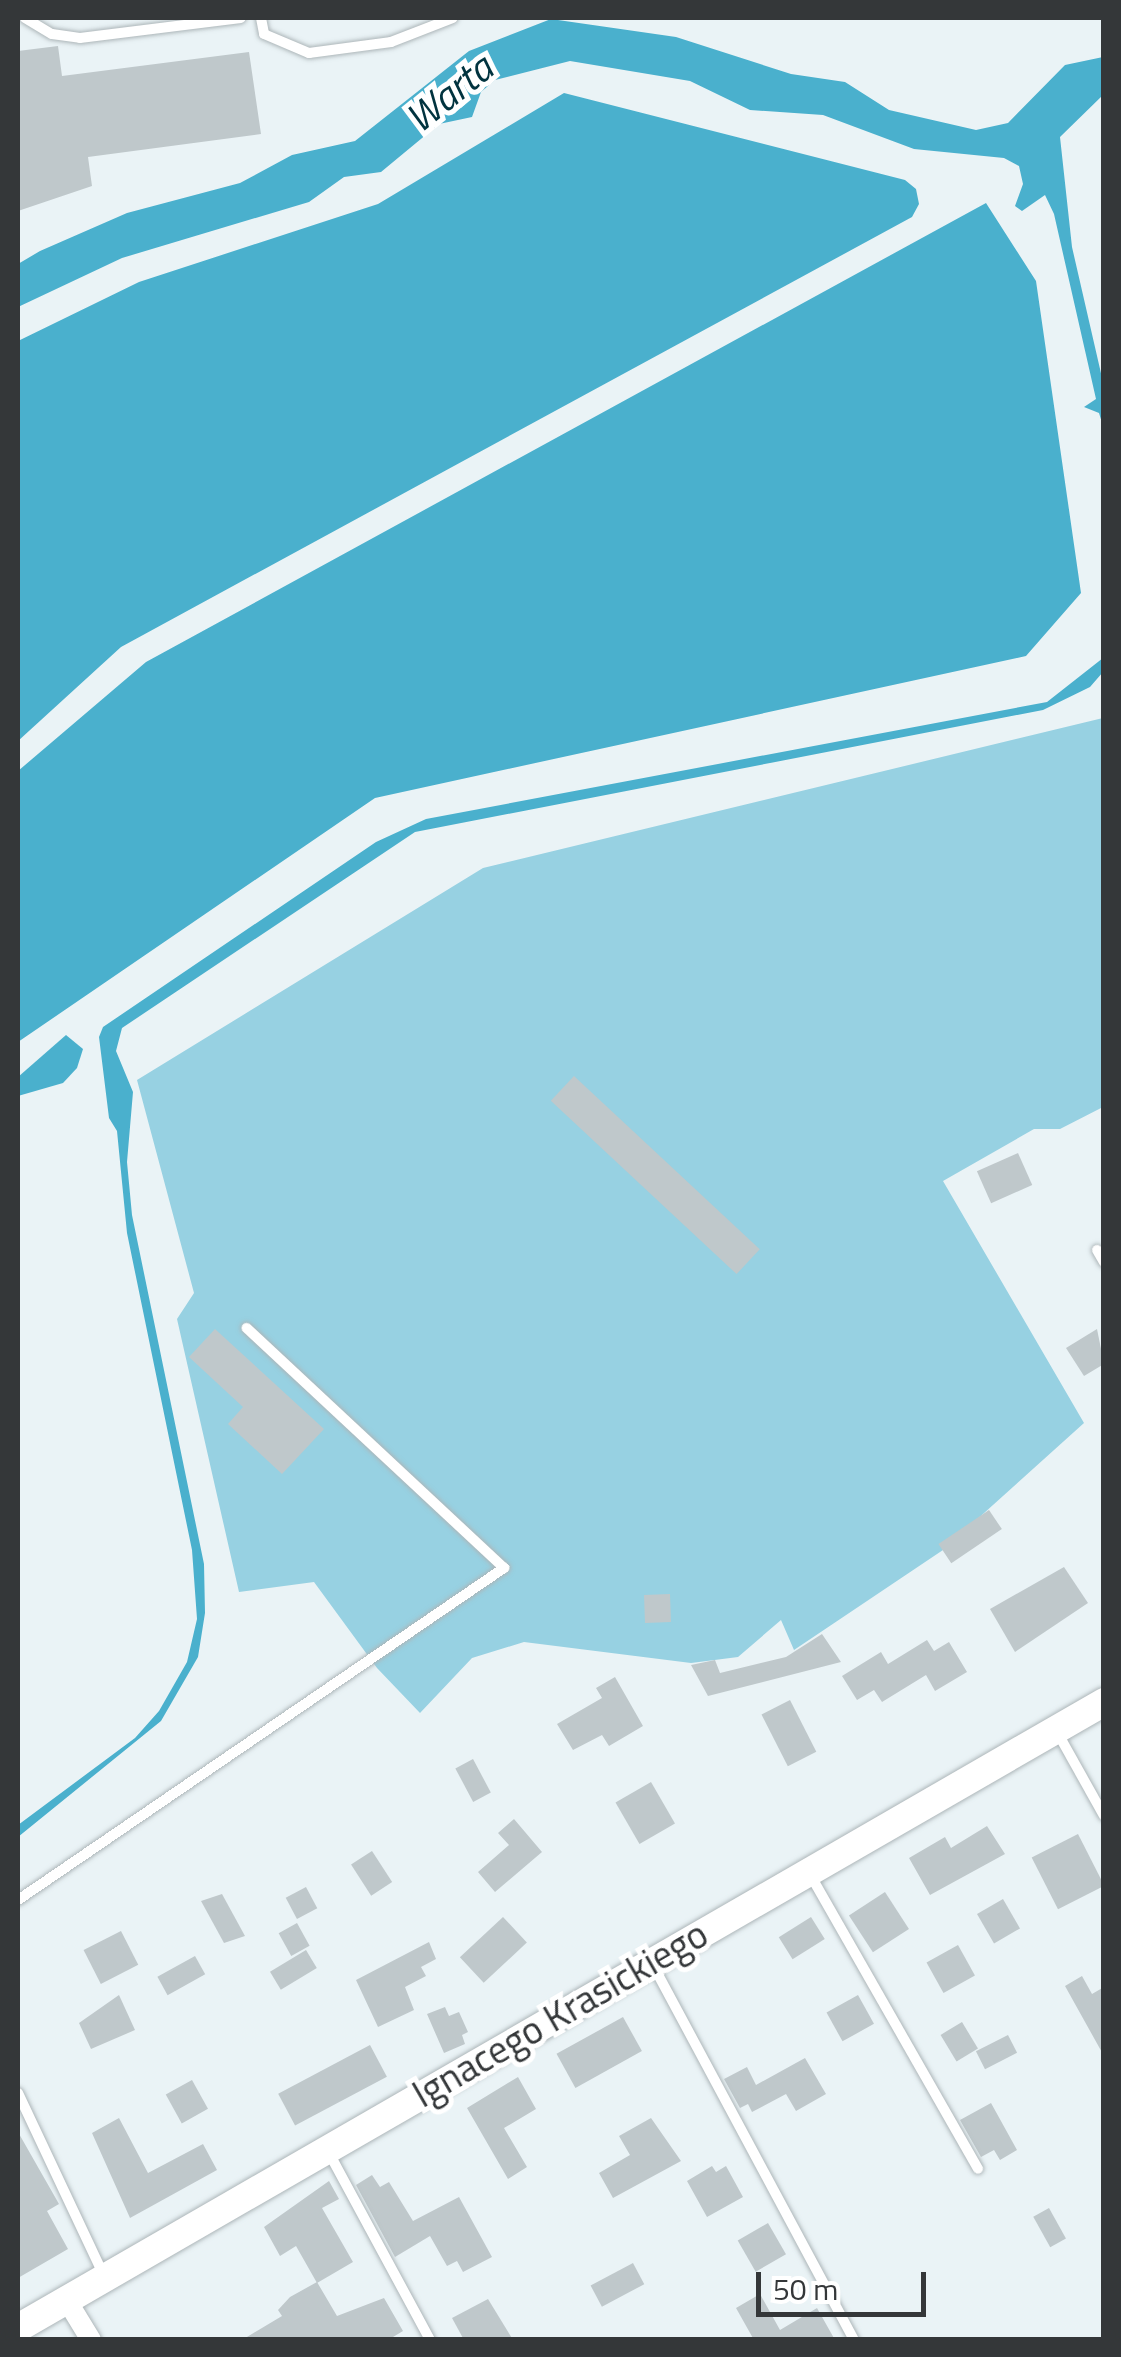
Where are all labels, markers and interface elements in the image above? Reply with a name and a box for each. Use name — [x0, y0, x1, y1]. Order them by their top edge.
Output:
water label: Warta — [396, 44, 502, 142]
street label: Ignacego Krasickiego — [404, 1911, 716, 2117]
scale bar — [761, 2252, 931, 2314]
text: 50 m — [773, 2266, 838, 2312]

